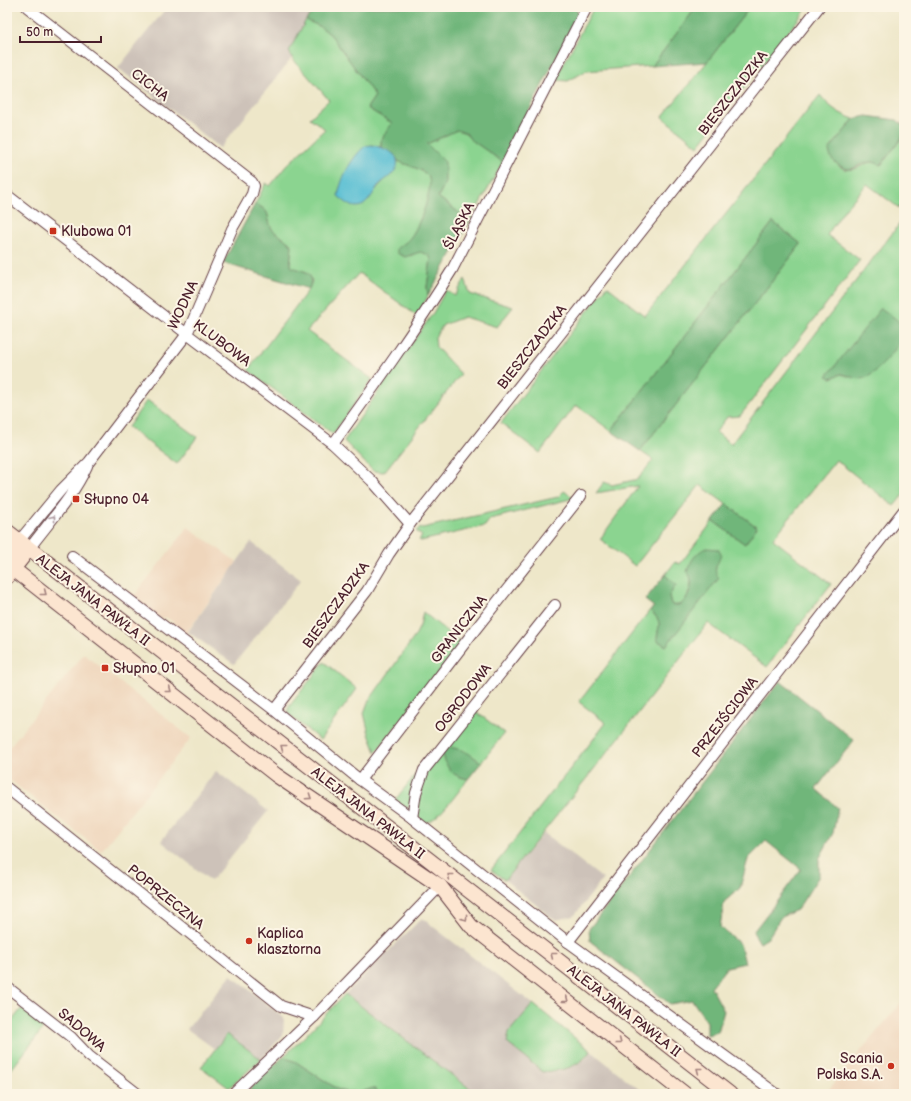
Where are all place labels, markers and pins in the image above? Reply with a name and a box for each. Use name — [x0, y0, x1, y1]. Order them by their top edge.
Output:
place label: Klubowa 01 — [61, 223, 131, 240]
marker: Klubowa 01 — [48, 226, 58, 236]
place label: Słupno 04 — [84, 491, 150, 508]
marker: Słupno 04 — [71, 494, 81, 504]
place label: Słupno 01 — [113, 660, 175, 677]
marker: Słupno 01 — [100, 663, 110, 673]
place label: Kaplica klasztorna — [257, 925, 321, 958]
marker: Kaplica klasztorna — [244, 936, 254, 946]
place label: Scania Polska S.A. — [816, 1050, 883, 1083]
marker: Scania Polska S.A. — [886, 1061, 896, 1071]

